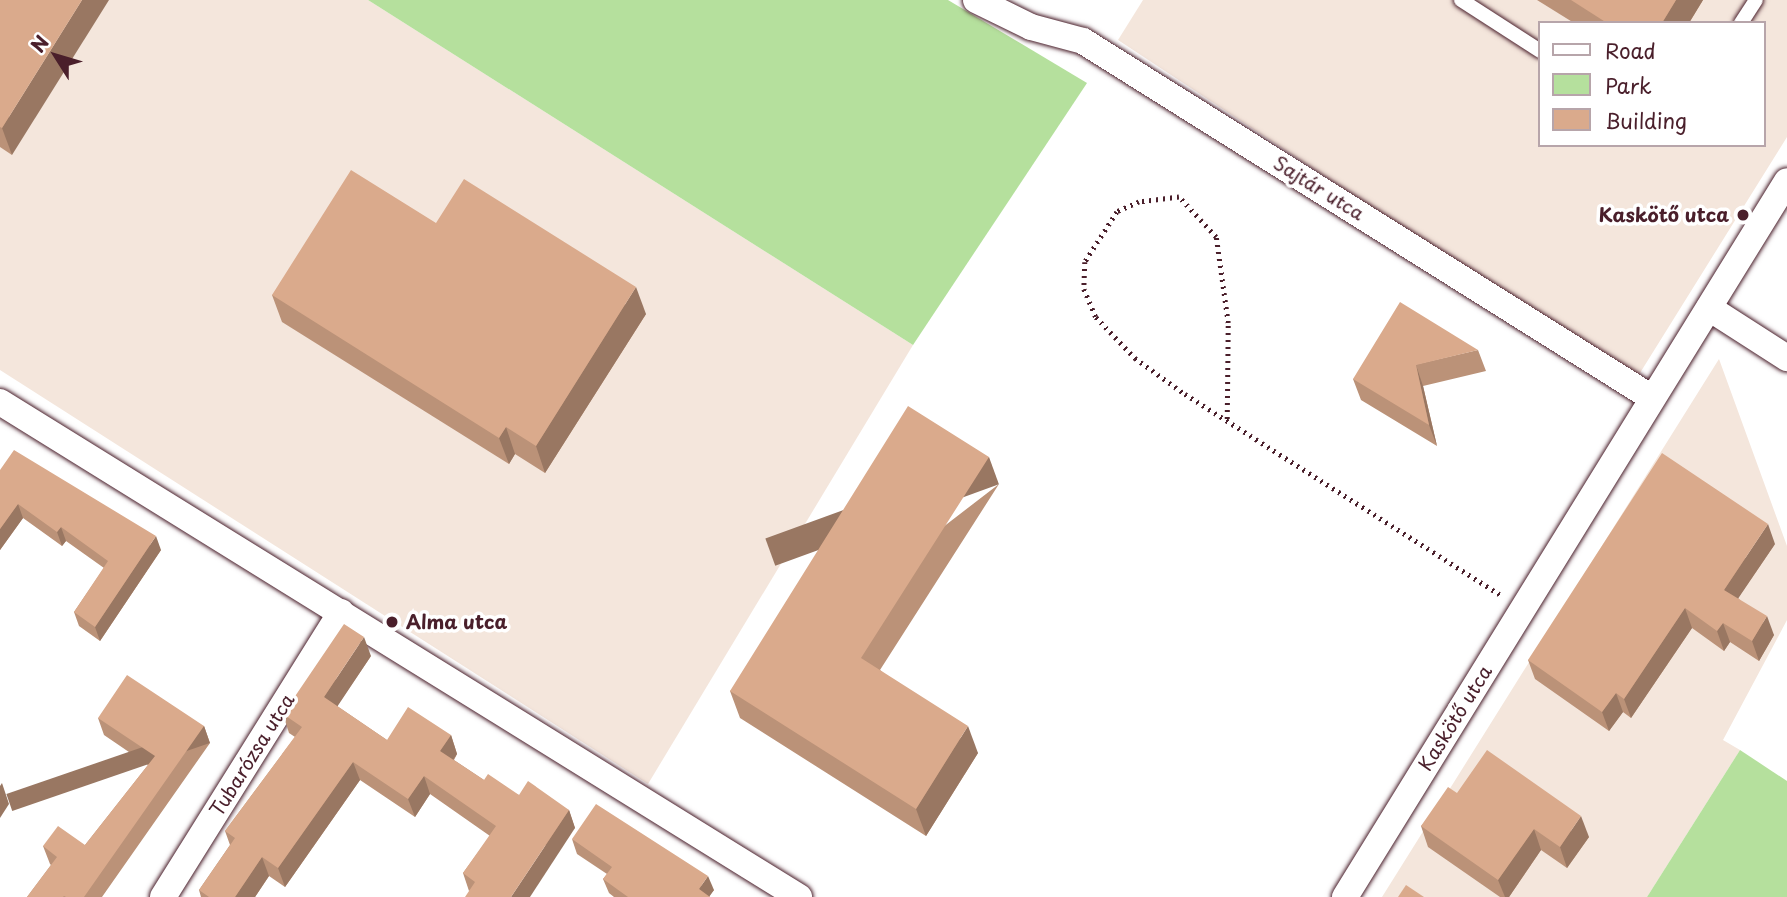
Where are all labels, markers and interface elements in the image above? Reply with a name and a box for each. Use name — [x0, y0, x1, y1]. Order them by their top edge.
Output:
north arrow — [21, 21, 91, 91]
legend — [1538, 21, 1766, 147]
text: N — [24, 29, 55, 58]
text: Road — [1605, 34, 1656, 66]
text: Park — [1605, 69, 1652, 101]
text: Building — [1605, 104, 1687, 136]
street label: Sajtár utca — [1269, 151, 1369, 225]
place label: Kaskötő utca — [1598, 204, 1729, 226]
marker: Kaskötő utca — [1735, 207, 1751, 223]
place label: Alma utca — [406, 611, 508, 633]
marker: Alma utca — [384, 614, 400, 630]
street label: Kaskötő utca — [1413, 661, 1497, 775]
street label: Tubarózsa utca — [205, 689, 299, 821]

